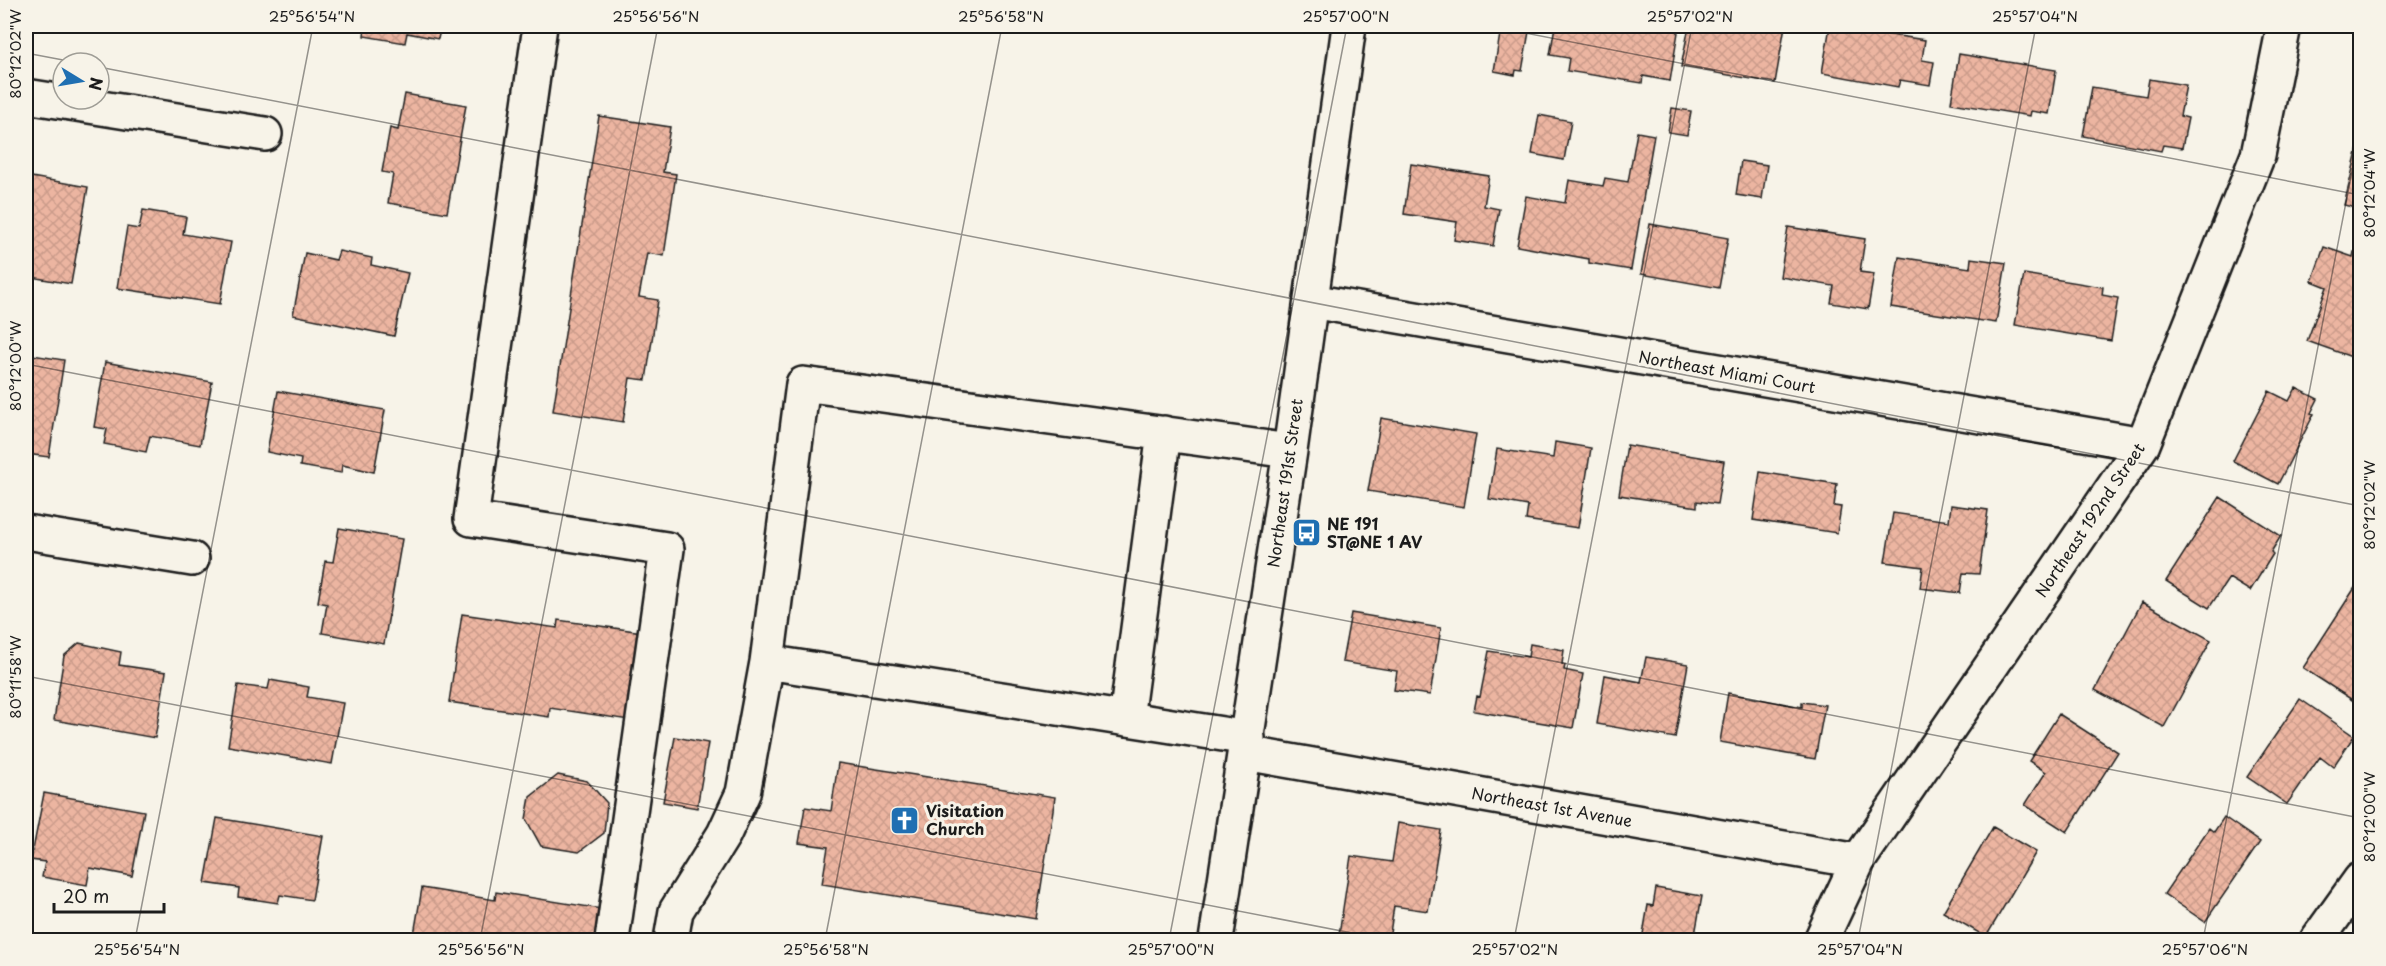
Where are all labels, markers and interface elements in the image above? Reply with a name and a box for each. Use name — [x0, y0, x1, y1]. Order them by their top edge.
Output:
text: 25°56'54"N — [269, 4, 355, 27]
text: 25°56'56"N — [613, 4, 699, 27]
text: 25°56'58"N — [958, 4, 1044, 27]
text: 25°57'00"N — [1302, 4, 1390, 27]
text: 25°57'02"N — [1647, 4, 1733, 27]
text: 25°57'04"N — [1992, 4, 2078, 27]
text: 80°12'02"W — [3, 9, 26, 99]
north arrow — [51, 51, 111, 111]
text: N — [84, 76, 110, 93]
text: 80°12'04"W — [2357, 148, 2380, 238]
text: 80°12'00"W — [3, 320, 26, 411]
street label: Northeast Miami Court — [1637, 344, 1818, 398]
street label: Northeast 191st Street — [1260, 396, 1308, 569]
street label: Northeast 192nd Street — [2028, 437, 2150, 601]
text: 80°12'02"W — [2357, 460, 2380, 550]
place label: NE 191 ST@NE 1 AV — [1327, 511, 1423, 553]
bus stop icon: NE 191 ST@NE 1 AV — [1290, 517, 1322, 549]
text: 80°11'58"W — [3, 635, 26, 719]
text: 80°12'00"W — [2357, 771, 2380, 862]
street label: Northeast 1st Avenue — [1470, 780, 1635, 832]
place label: Visitation Church — [926, 798, 1004, 840]
church icon: Visitation Church — [889, 804, 921, 836]
scale bar — [54, 876, 164, 914]
text: 20 m — [63, 882, 109, 909]
text: 25°56'54"N — [94, 937, 180, 960]
text: 25°56'56"N — [438, 937, 524, 960]
text: 25°56'58"N — [783, 937, 869, 960]
text: 25°57'00"N — [1127, 937, 1215, 960]
text: 25°57'02"N — [1472, 937, 1558, 960]
text: 25°57'04"N — [1817, 937, 1903, 960]
text: 25°57'06"N — [2162, 937, 2248, 960]

